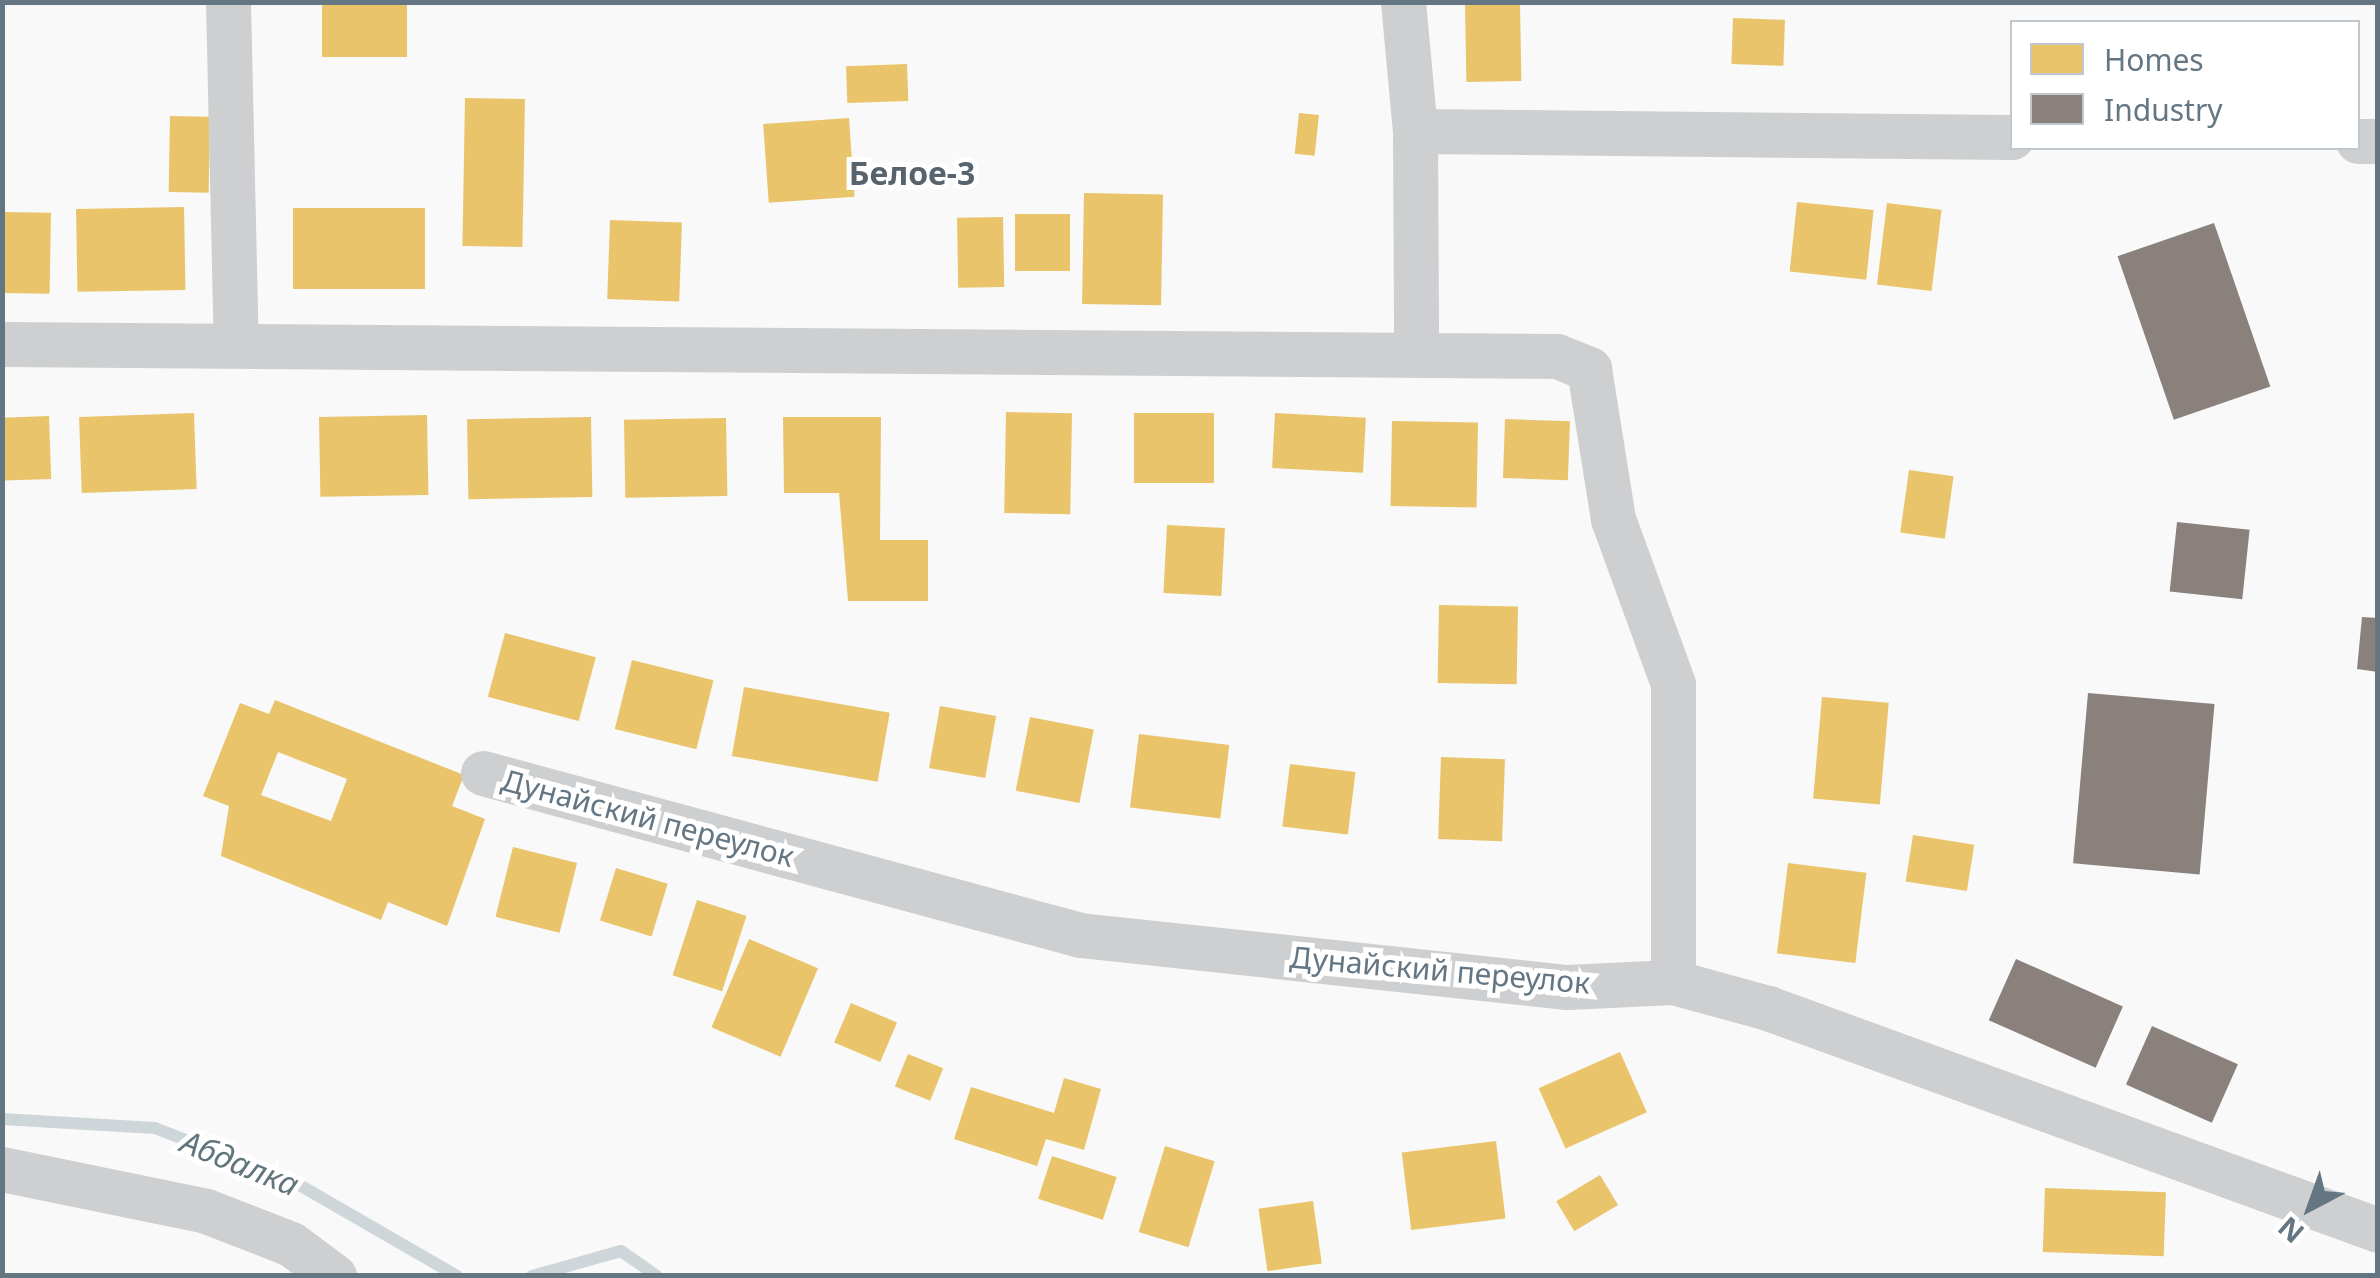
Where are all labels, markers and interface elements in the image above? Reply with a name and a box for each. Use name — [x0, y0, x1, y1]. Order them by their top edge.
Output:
legend — [2010, 20, 2360, 150]
text: Homes — [2104, 39, 2204, 80]
text: Industry — [2104, 89, 2223, 130]
district label: Белое-3 — [849, 154, 975, 192]
street label: Дунайский переулок — [498, 762, 798, 874]
street label: Дунайский переулок — [1288, 939, 1592, 1001]
water label: Абдалка — [176, 1122, 304, 1204]
north arrow — [2260, 1158, 2360, 1258]
text: N — [2269, 1209, 2311, 1252]

